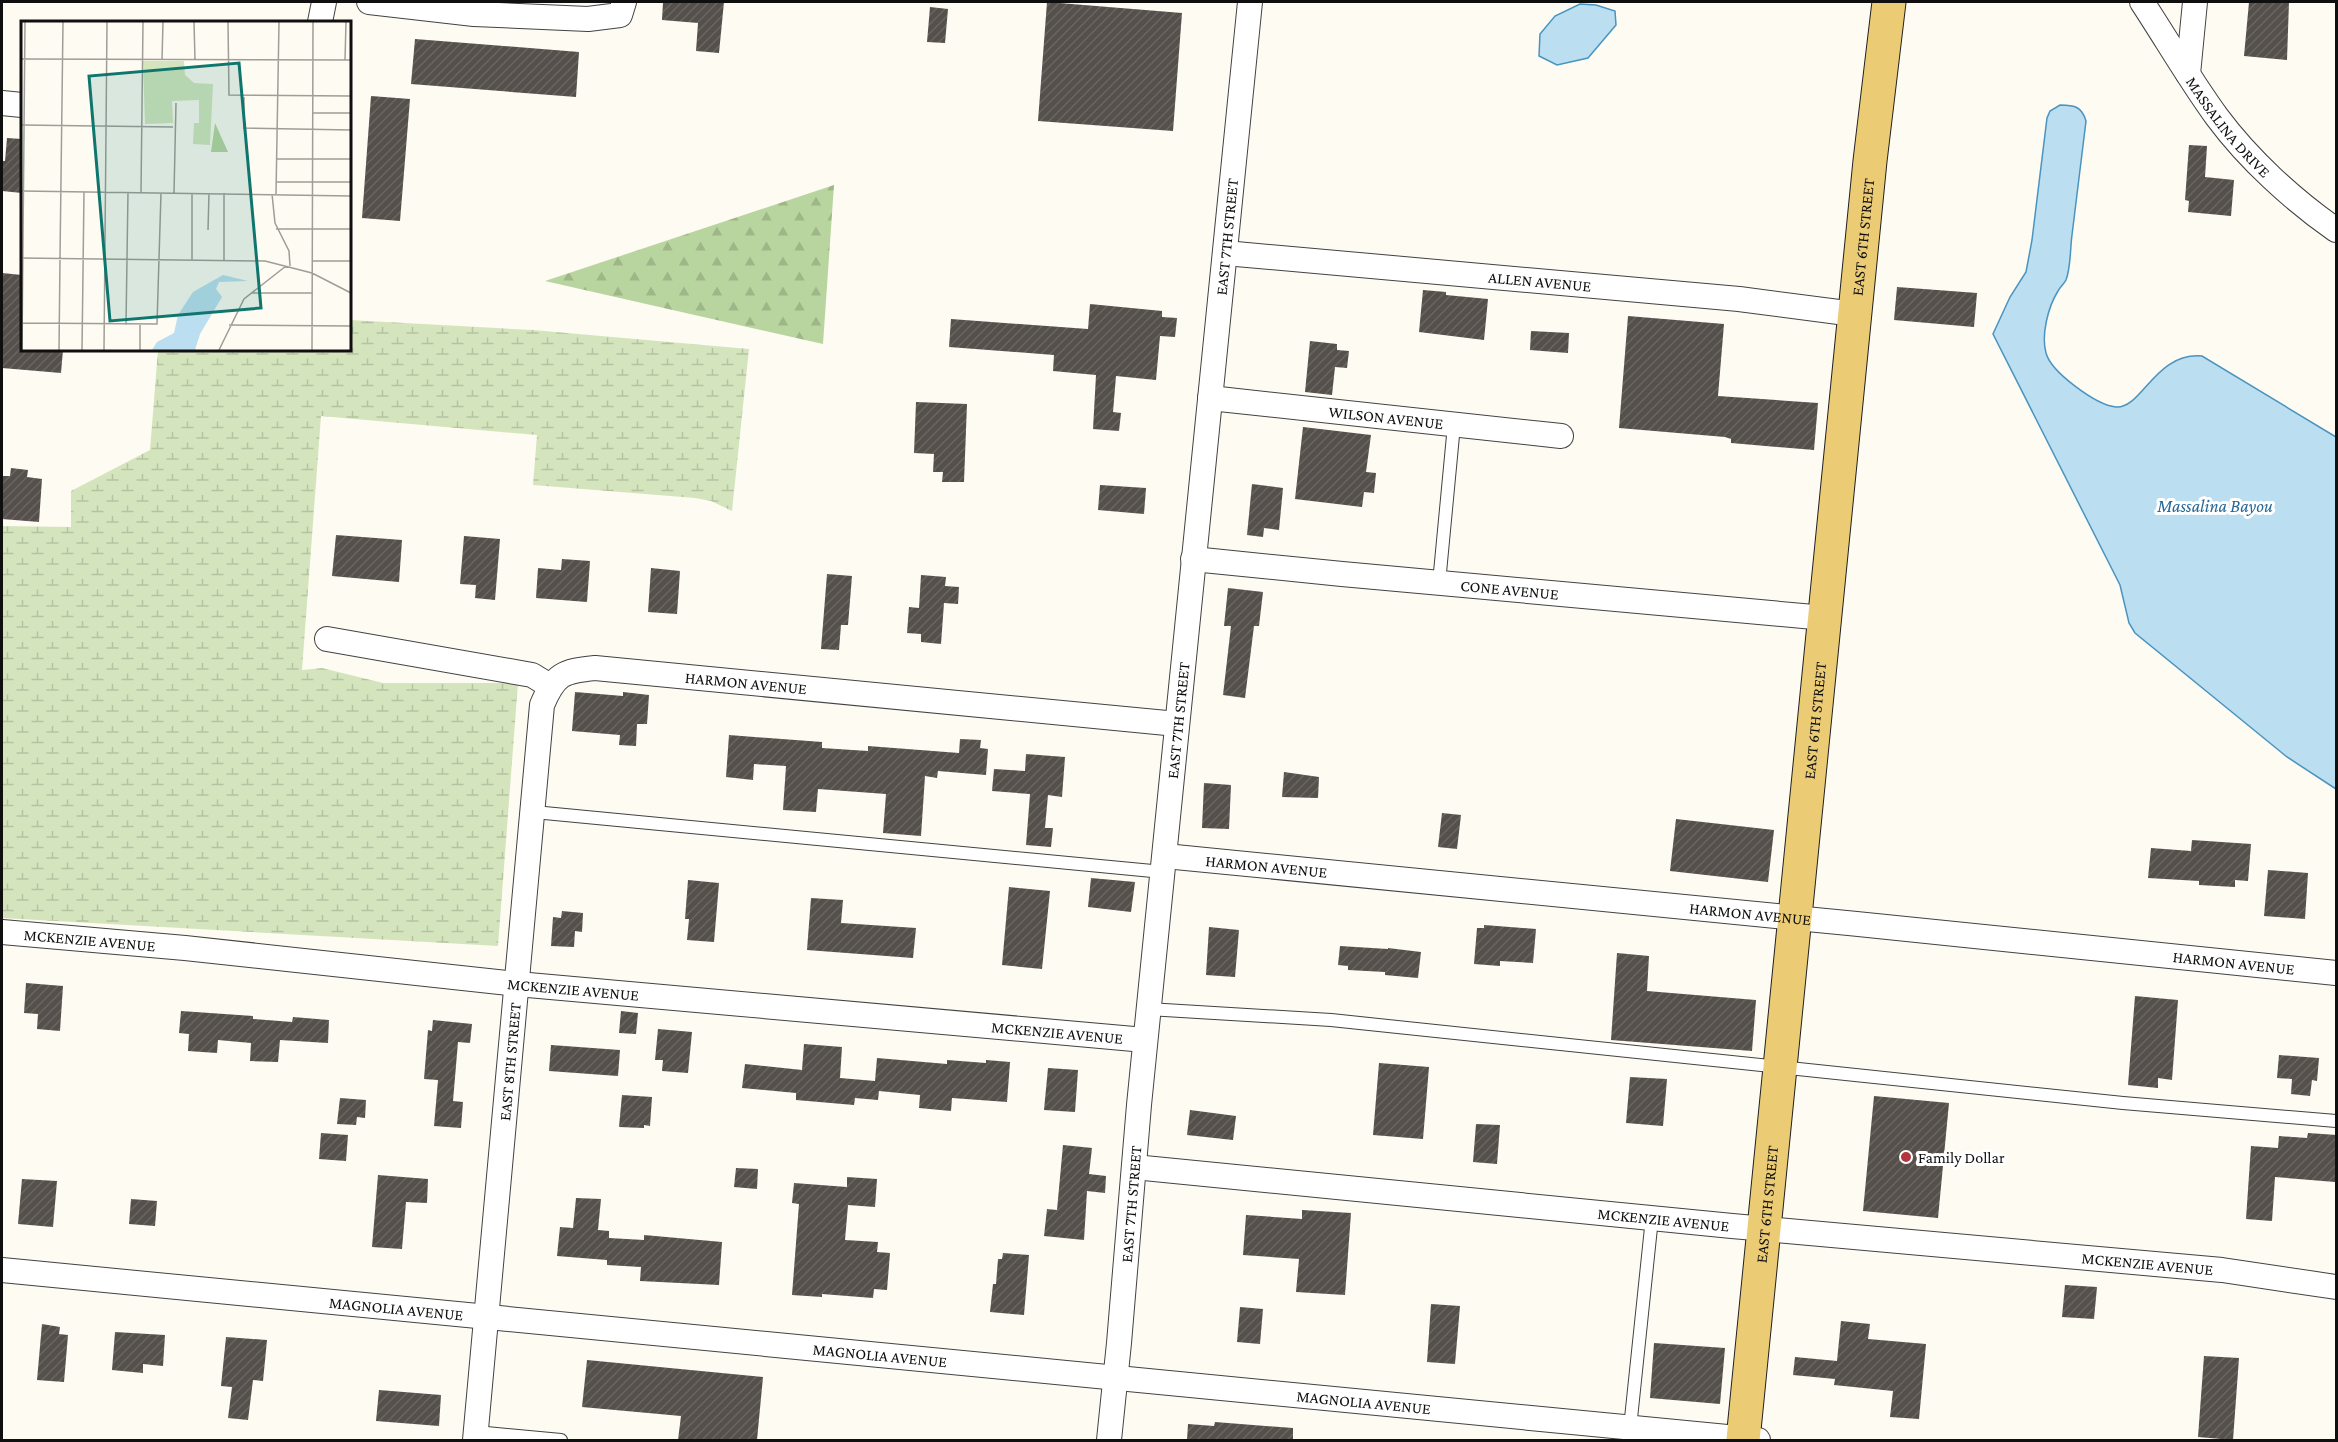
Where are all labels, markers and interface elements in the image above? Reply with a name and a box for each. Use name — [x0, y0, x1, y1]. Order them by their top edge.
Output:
inset map — [21, 21, 351, 351]
street label: MASSALINA DRIVE — [2183, 74, 2274, 181]
street label: EAST 7TH STREET — [1213, 177, 1241, 296]
street label: EAST 6TH STREET — [1849, 177, 1877, 297]
street label: ALLEN AVENUE — [1487, 269, 1592, 295]
street label: WILSON AVENUE — [1328, 403, 1445, 432]
water label: Massalina Bayou — [2156, 496, 2273, 516]
street label: CONE AVENUE — [1460, 577, 1560, 603]
street label: EAST 7TH STREET — [1164, 661, 1193, 780]
street label: EAST 6TH STREET — [1801, 661, 1829, 780]
street label: HARMON AVENUE — [684, 669, 808, 697]
street label: HARMON AVENUE — [1205, 852, 1328, 881]
street label: HARMON AVENUE — [1688, 899, 1812, 928]
street label: MCKENZIE AVENUE — [23, 926, 157, 954]
street label: HARMON AVENUE — [2172, 948, 2296, 978]
street label: MCKENZIE AVENUE — [506, 975, 640, 1004]
street label: EAST 8TH STREET — [496, 1002, 524, 1121]
street label: MCKENZIE AVENUE — [991, 1018, 1124, 1047]
street label: EAST 6TH STREET — [1753, 1144, 1781, 1264]
street label: EAST 7TH STREET — [1118, 1145, 1145, 1263]
place label: Family Dollar — [1918, 1149, 2005, 1167]
marker: Family Dollar — [1899, 1150, 1913, 1164]
street label: MCKENZIE AVENUE — [1597, 1205, 1730, 1235]
street label: MCKENZIE AVENUE — [2081, 1249, 2214, 1278]
street label: MAGNOLIA AVENUE — [328, 1294, 464, 1324]
street label: MAGNOLIA AVENUE — [812, 1341, 948, 1370]
street label: MAGNOLIA AVENUE — [1296, 1387, 1432, 1417]

